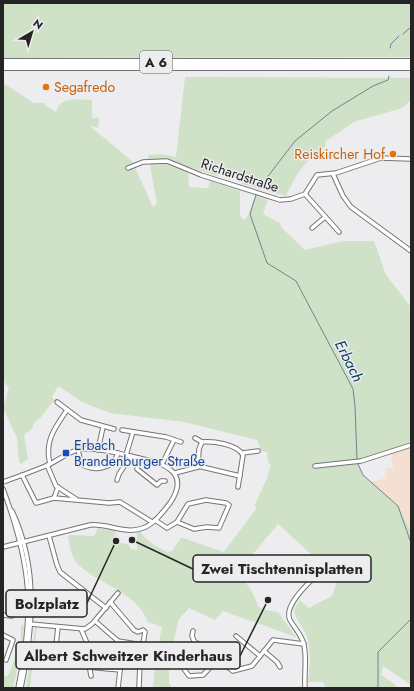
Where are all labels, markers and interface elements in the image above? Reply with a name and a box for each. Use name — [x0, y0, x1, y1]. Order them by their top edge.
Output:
north arrow — [12, 12, 52, 52]
text: N — [30, 15, 47, 33]
road number: A 6 — [140, 51, 172, 73]
place label: Segafredo — [54, 77, 115, 97]
marker: Segafredo — [41, 82, 51, 92]
place label: Reiskircher Hof — [294, 144, 386, 164]
marker: Reiskircher Hof — [388, 149, 398, 159]
street label: Richardstraße — [199, 153, 281, 197]
water label: Erbach — [329, 336, 369, 386]
place label: Erbach Brandenburger Straße — [74, 435, 205, 471]
marker: Erbach Brandenburger Straße — [61, 448, 71, 458]
callout: Zwei Tischtennisplatten — [193, 555, 371, 582]
text: Zwei Tischtennisplatten — [201, 558, 363, 580]
callout: Bolzplatz — [6, 590, 87, 617]
text: Bolzplatz — [15, 593, 80, 615]
callout: Albert Schweitzer Kinderhaus — [16, 642, 240, 669]
text: Albert Schweitzer Kinderhaus — [23, 645, 232, 667]

